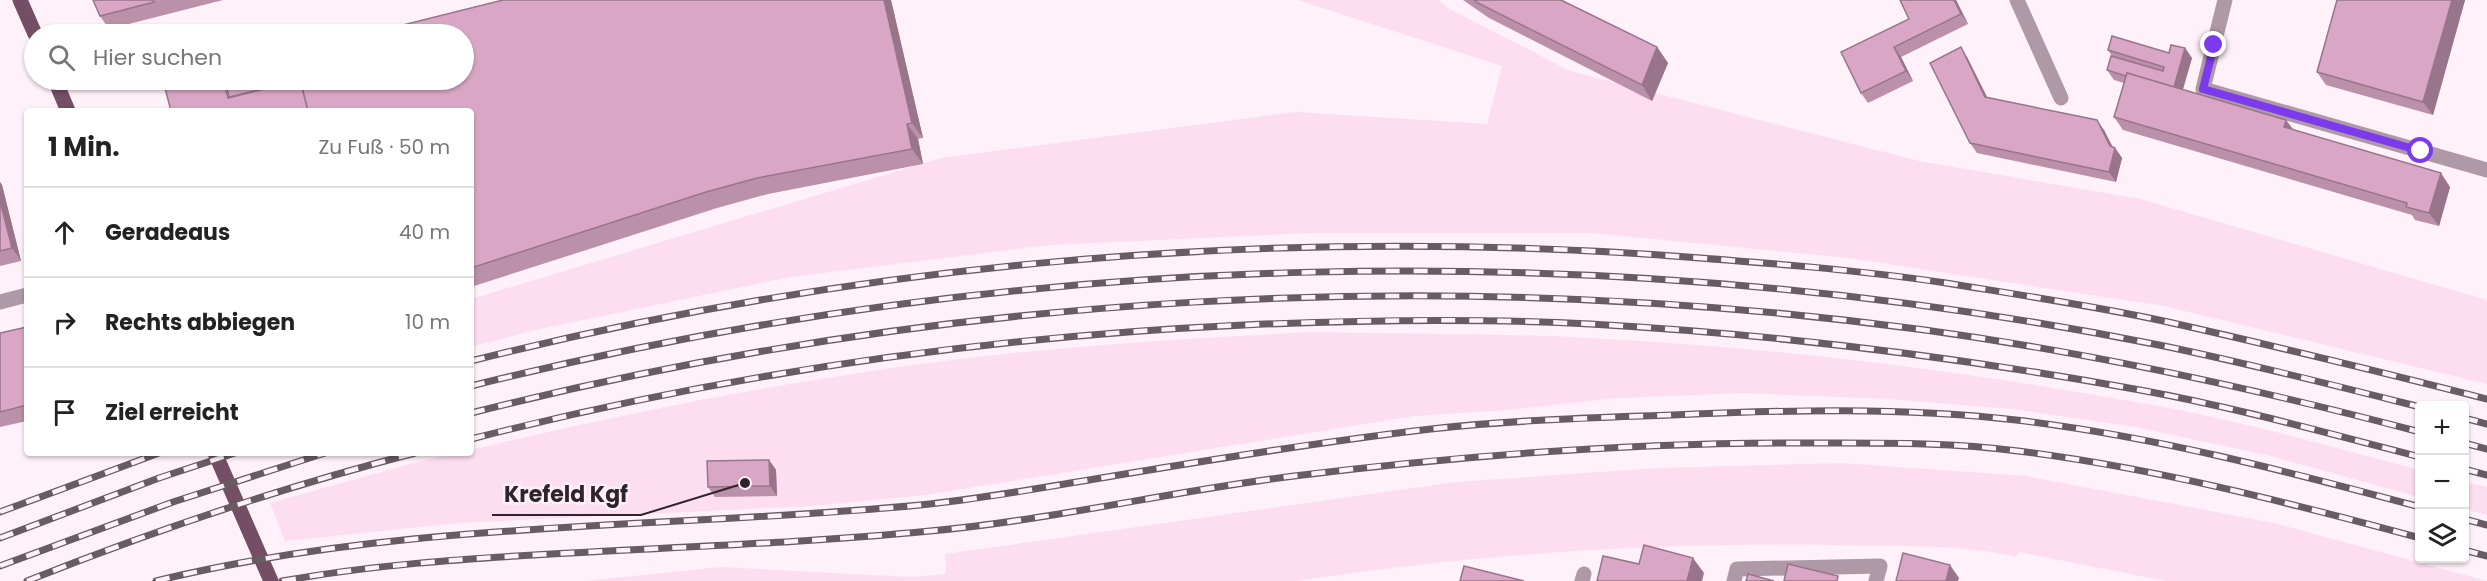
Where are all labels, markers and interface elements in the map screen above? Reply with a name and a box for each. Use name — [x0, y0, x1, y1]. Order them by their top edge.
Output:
search box — [24, 24, 474, 90]
route end — [2200, 31, 2226, 57]
icon: search — [45, 41, 78, 74]
text: Hier suchen — [93, 42, 222, 73]
text: 1 Min. — [48, 129, 120, 165]
text: Zu Fuß · 50 m — [319, 133, 450, 161]
route start — [2407, 137, 2433, 163]
icon: ahead — [48, 216, 81, 249]
text: Geradeaus — [105, 217, 230, 248]
text: 40 m — [399, 218, 450, 246]
icon: right — [48, 306, 81, 339]
text: Rechts abbiegen — [105, 307, 295, 338]
text: 10 m — [405, 308, 450, 336]
icon: arrive — [48, 396, 81, 429]
text: Ziel erreicht — [105, 397, 239, 428]
map controls — [2415, 401, 2469, 563]
button: + — [2415, 401, 2469, 455]
button: − — [2415, 455, 2469, 509]
callout: Krefeld Kgf — [492, 475, 641, 515]
text: Krefeld Kgf — [504, 479, 628, 510]
button: layers — [2415, 509, 2469, 563]

